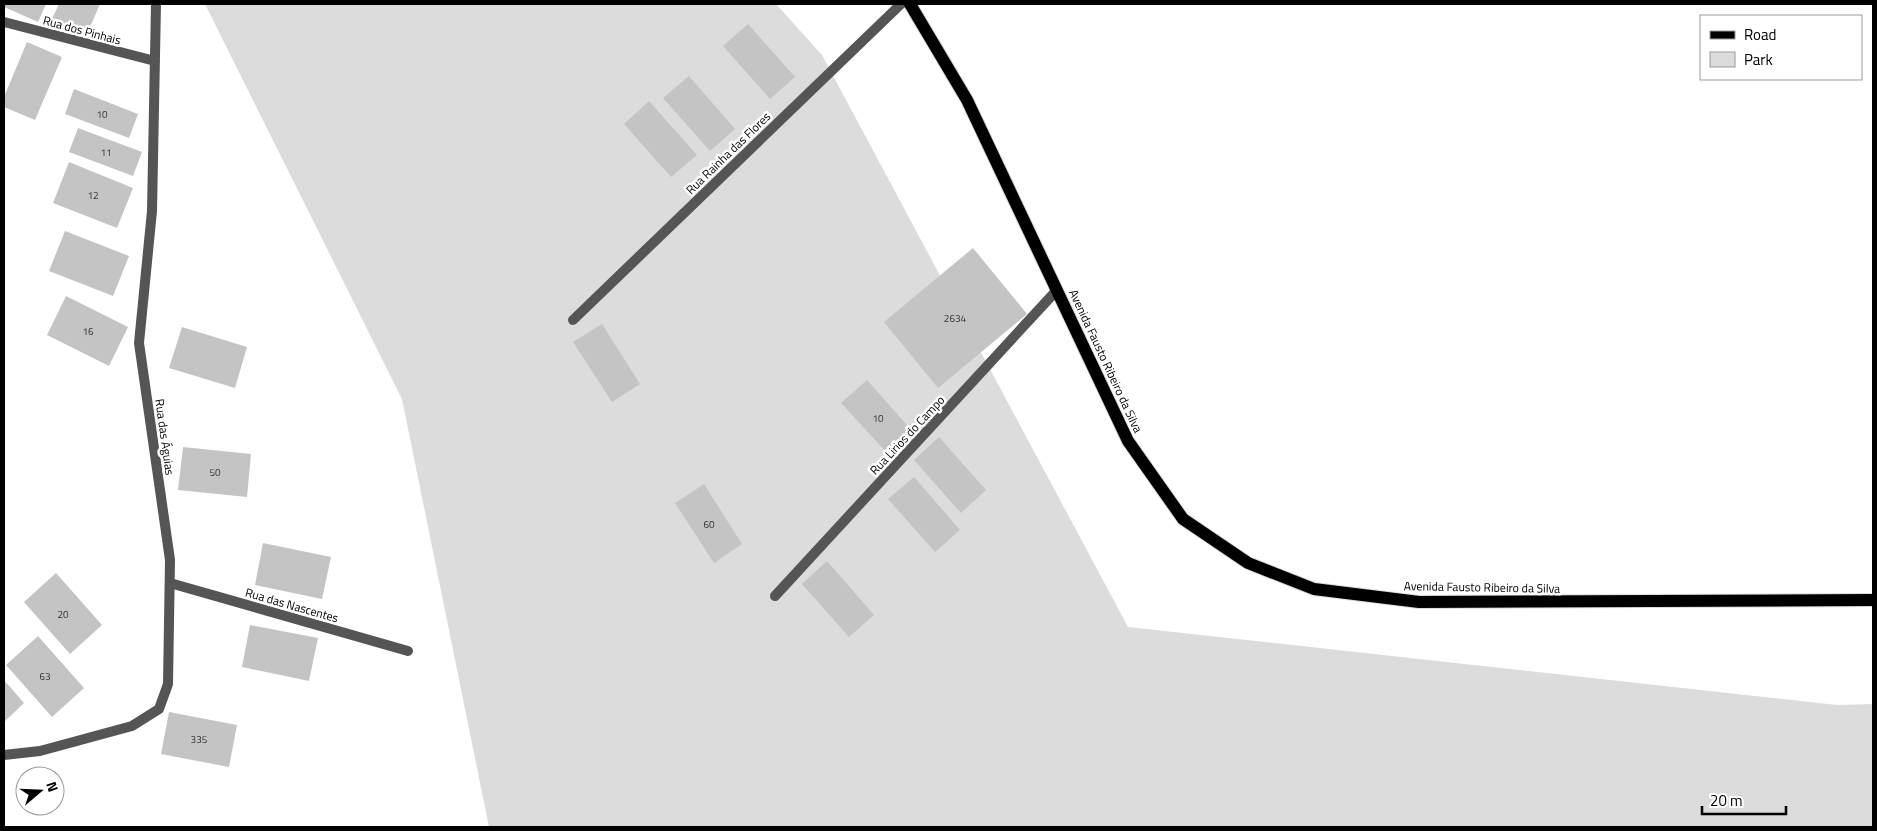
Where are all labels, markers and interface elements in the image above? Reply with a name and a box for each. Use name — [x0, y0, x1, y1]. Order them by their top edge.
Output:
street label: Rua dos Pinhais — [41, 10, 124, 50]
legend — [1700, 15, 1862, 80]
text: Road — [1744, 23, 1776, 46]
text: Park — [1744, 48, 1773, 71]
house number: 10 — [96, 107, 108, 122]
street label: Rua Rainha das Flores — [681, 107, 775, 199]
house number: 11 — [100, 145, 112, 160]
house number: 12 — [87, 188, 99, 203]
street label: Avenida Fausto Ribeiro da Silva — [1064, 286, 1148, 436]
house number: 2634 — [944, 311, 967, 326]
house number: 16 — [82, 324, 94, 339]
street label: Rua Lirios do Campo — [865, 391, 949, 479]
street label: Rua das Águias — [150, 398, 180, 477]
house number: 10 — [872, 411, 884, 426]
house number: 50 — [209, 465, 221, 480]
house number: 60 — [703, 517, 715, 532]
street label: Avenida Fausto Ribeiro da Silva — [1404, 576, 1560, 598]
street label: Rua das Nascentes — [243, 583, 341, 627]
house number: 20 — [57, 607, 69, 622]
house number: 63 — [39, 669, 51, 684]
house number: 335 — [191, 732, 208, 747]
north arrow — [15, 766, 65, 816]
text: N — [41, 779, 64, 795]
scale bar — [1702, 784, 1786, 816]
text: 20 m — [1710, 789, 1743, 812]

